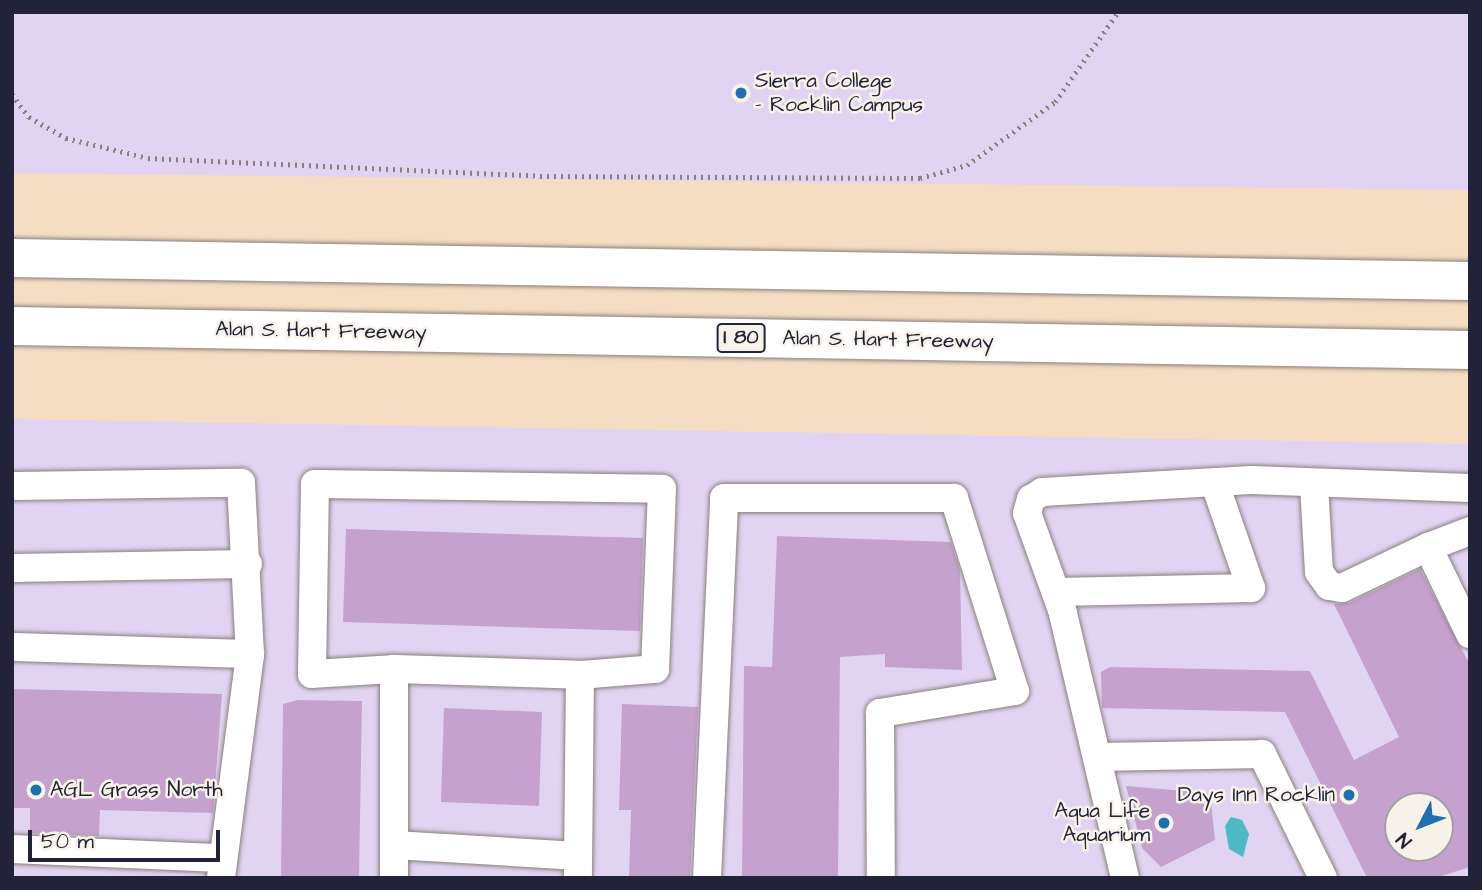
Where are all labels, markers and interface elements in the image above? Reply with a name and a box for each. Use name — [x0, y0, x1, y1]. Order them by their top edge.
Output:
place label: Sierra College - Rocklin Campus — [755, 68, 923, 118]
marker: Sierra College - Rocklin Campus — [733, 85, 749, 101]
street label: Alan S. Hart Freeway — [215, 317, 427, 345]
road number: I 80 — [716, 322, 766, 354]
street label: Alan S. Hart Freeway — [782, 326, 994, 354]
place label: AGL Grass North — [50, 777, 223, 803]
marker: AGL Grass North — [28, 782, 44, 798]
place label: Days Inn Rocklin — [1178, 782, 1335, 808]
marker: Days Inn Rocklin — [1341, 787, 1357, 803]
north arrow — [1384, 792, 1454, 862]
place label: Aqua Life Aquarium — [1054, 798, 1150, 848]
marker: Aqua Life Aquarium — [1156, 815, 1172, 831]
scale bar — [32, 816, 224, 860]
text: 50 m — [41, 827, 94, 856]
text: N — [1390, 827, 1419, 854]

